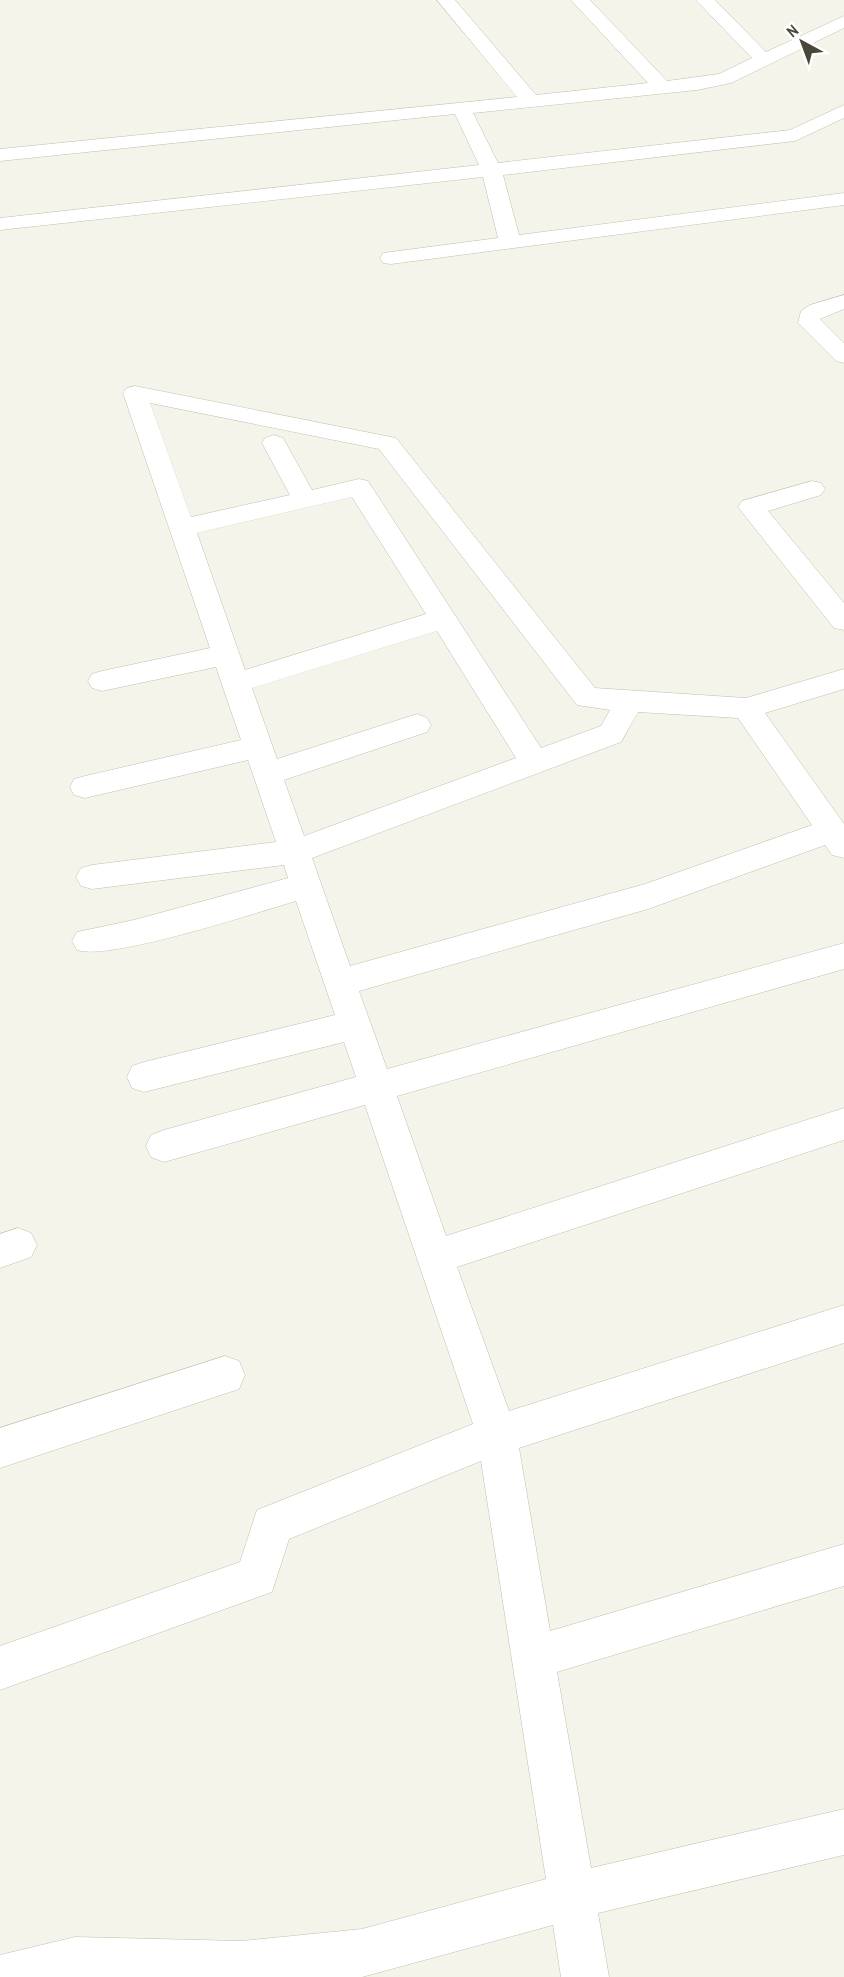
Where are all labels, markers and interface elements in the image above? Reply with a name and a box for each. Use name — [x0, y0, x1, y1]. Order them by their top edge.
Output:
north arrow — [772, 12, 832, 72]
text: N — [781, 19, 803, 42]

